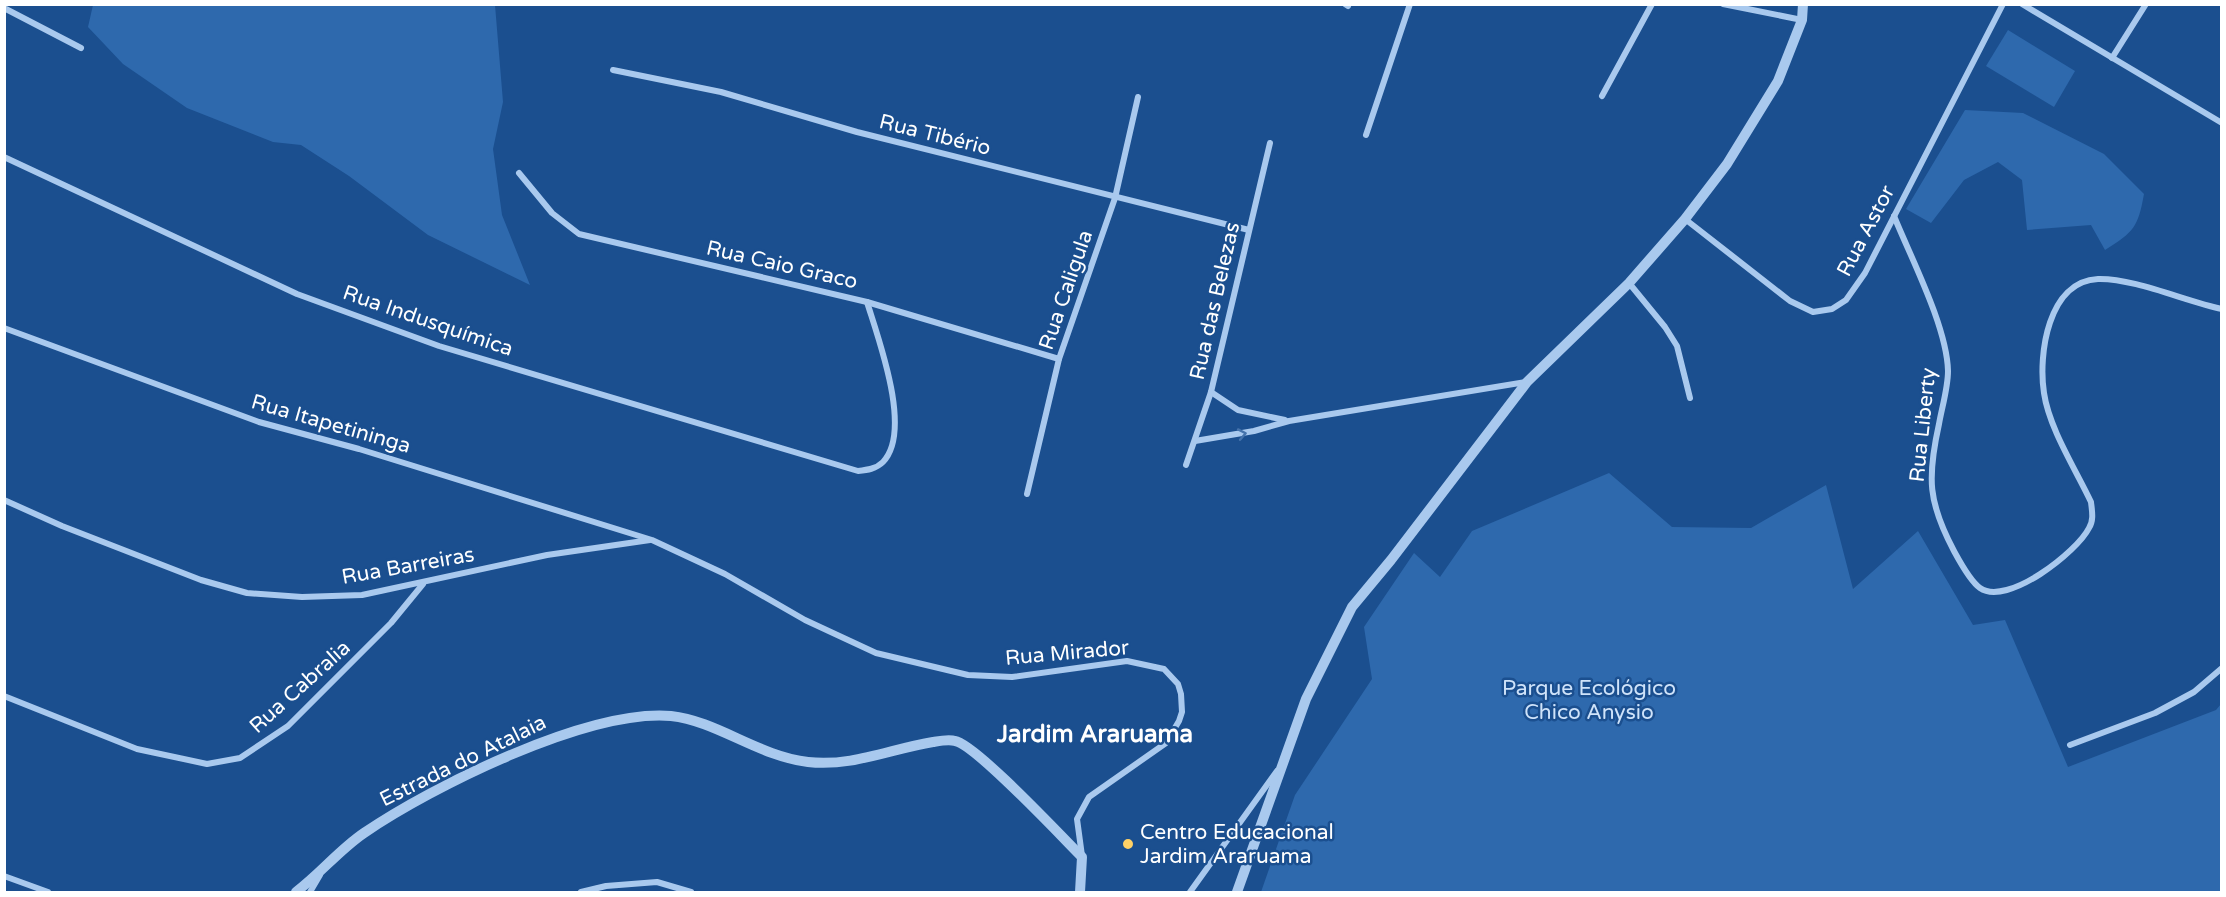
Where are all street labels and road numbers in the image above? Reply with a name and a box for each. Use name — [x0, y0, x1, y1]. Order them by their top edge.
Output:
street label: Rua Tibério — [877, 109, 993, 161]
street label: Rua Astor — [1832, 181, 1900, 281]
street label: Rua das Belezas — [1185, 220, 1245, 382]
street label: Rua Caligula — [1034, 227, 1098, 353]
street label: Rua Caio Graco — [704, 235, 860, 295]
street label: Rua Indusquímica — [340, 280, 516, 362]
street label: Rua Liberty — [1905, 367, 1941, 483]
street label: Rua Itapetininga — [248, 389, 414, 459]
street label: Rua Barreiras — [340, 542, 476, 590]
street label: Rua Cabralia — [245, 635, 355, 739]
street label: Rua Mirador — [1004, 635, 1130, 671]
street label: Estrada do Atalaia — [376, 710, 550, 812]

